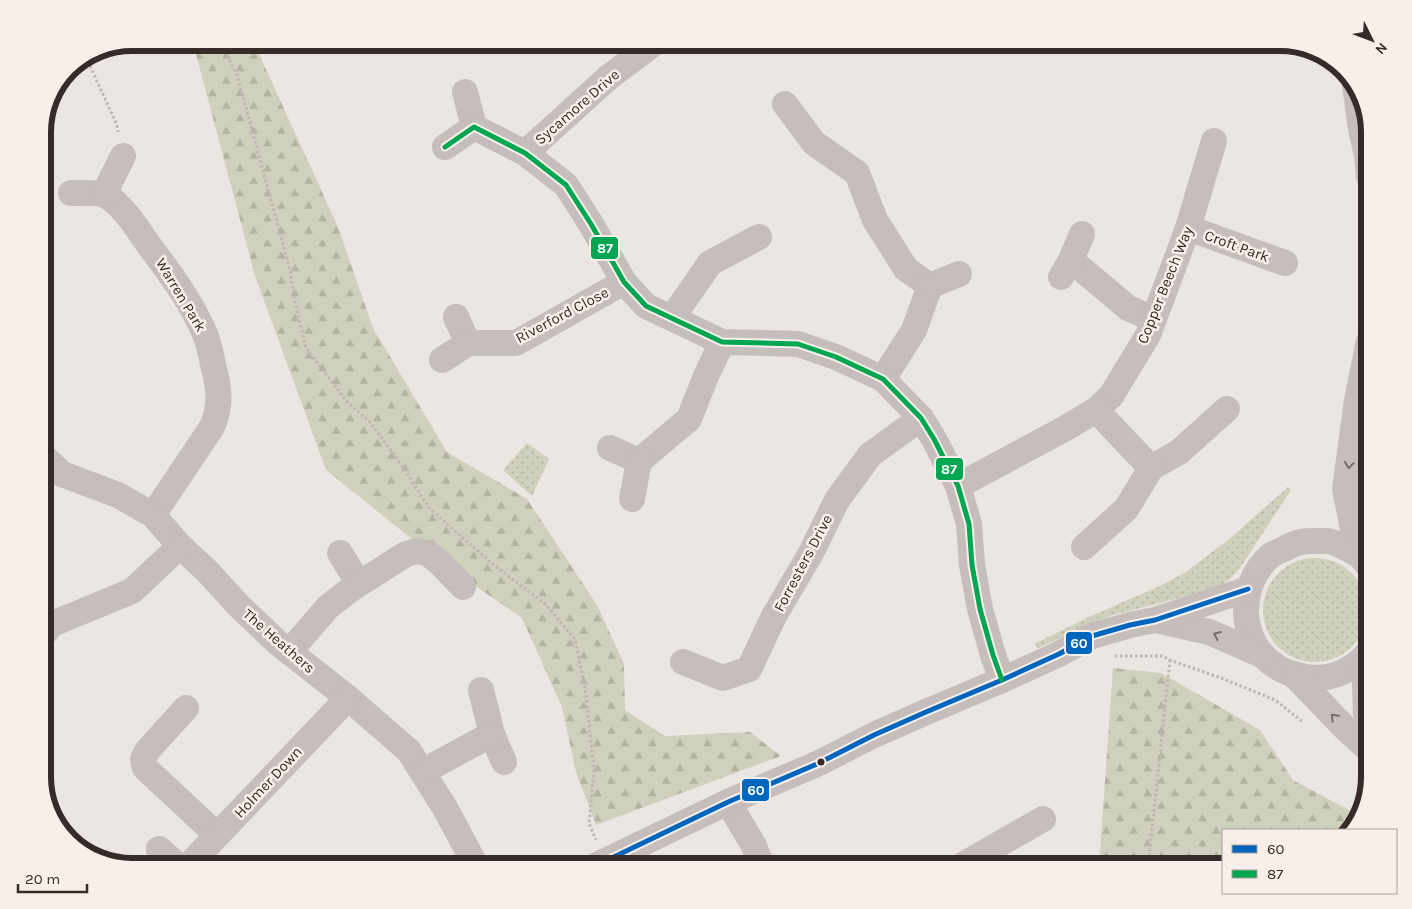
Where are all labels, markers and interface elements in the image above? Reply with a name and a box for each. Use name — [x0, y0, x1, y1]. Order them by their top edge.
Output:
north arrow — [1347, 15, 1397, 65]
text: N — [1372, 39, 1391, 58]
street label: Sycamore Drive — [531, 65, 623, 149]
street label: Copper Beech Way — [1133, 224, 1197, 346]
street label: Croft Park — [1202, 226, 1272, 266]
line badge: 87 — [590, 236, 619, 260]
text: 87 — [597, 240, 613, 257]
street label: Warren Park — [152, 255, 210, 335]
street label: Riverford Close — [512, 283, 612, 347]
line badge: 87 — [935, 457, 964, 481]
text: 87 — [941, 461, 957, 478]
one-way arrow — [1344, 461, 1354, 470]
street label: Forresters Drive — [770, 511, 836, 615]
street label: The Heathers — [239, 605, 319, 677]
line badge: 60 — [1065, 631, 1093, 655]
one-way arrow — [1213, 631, 1222, 642]
text: 60 — [1070, 635, 1088, 652]
one-way arrow — [1331, 714, 1340, 723]
street label: Holmer Down — [230, 743, 306, 821]
unlabelled marker — [816, 757, 826, 767]
line badge: 60 — [741, 778, 770, 802]
text: 60 — [747, 782, 765, 799]
legend — [1222, 829, 1397, 894]
text: 60 — [1267, 840, 1285, 858]
scale bar — [18, 862, 86, 894]
text: 87 — [1267, 865, 1283, 883]
text: 20 m — [25, 870, 60, 888]

